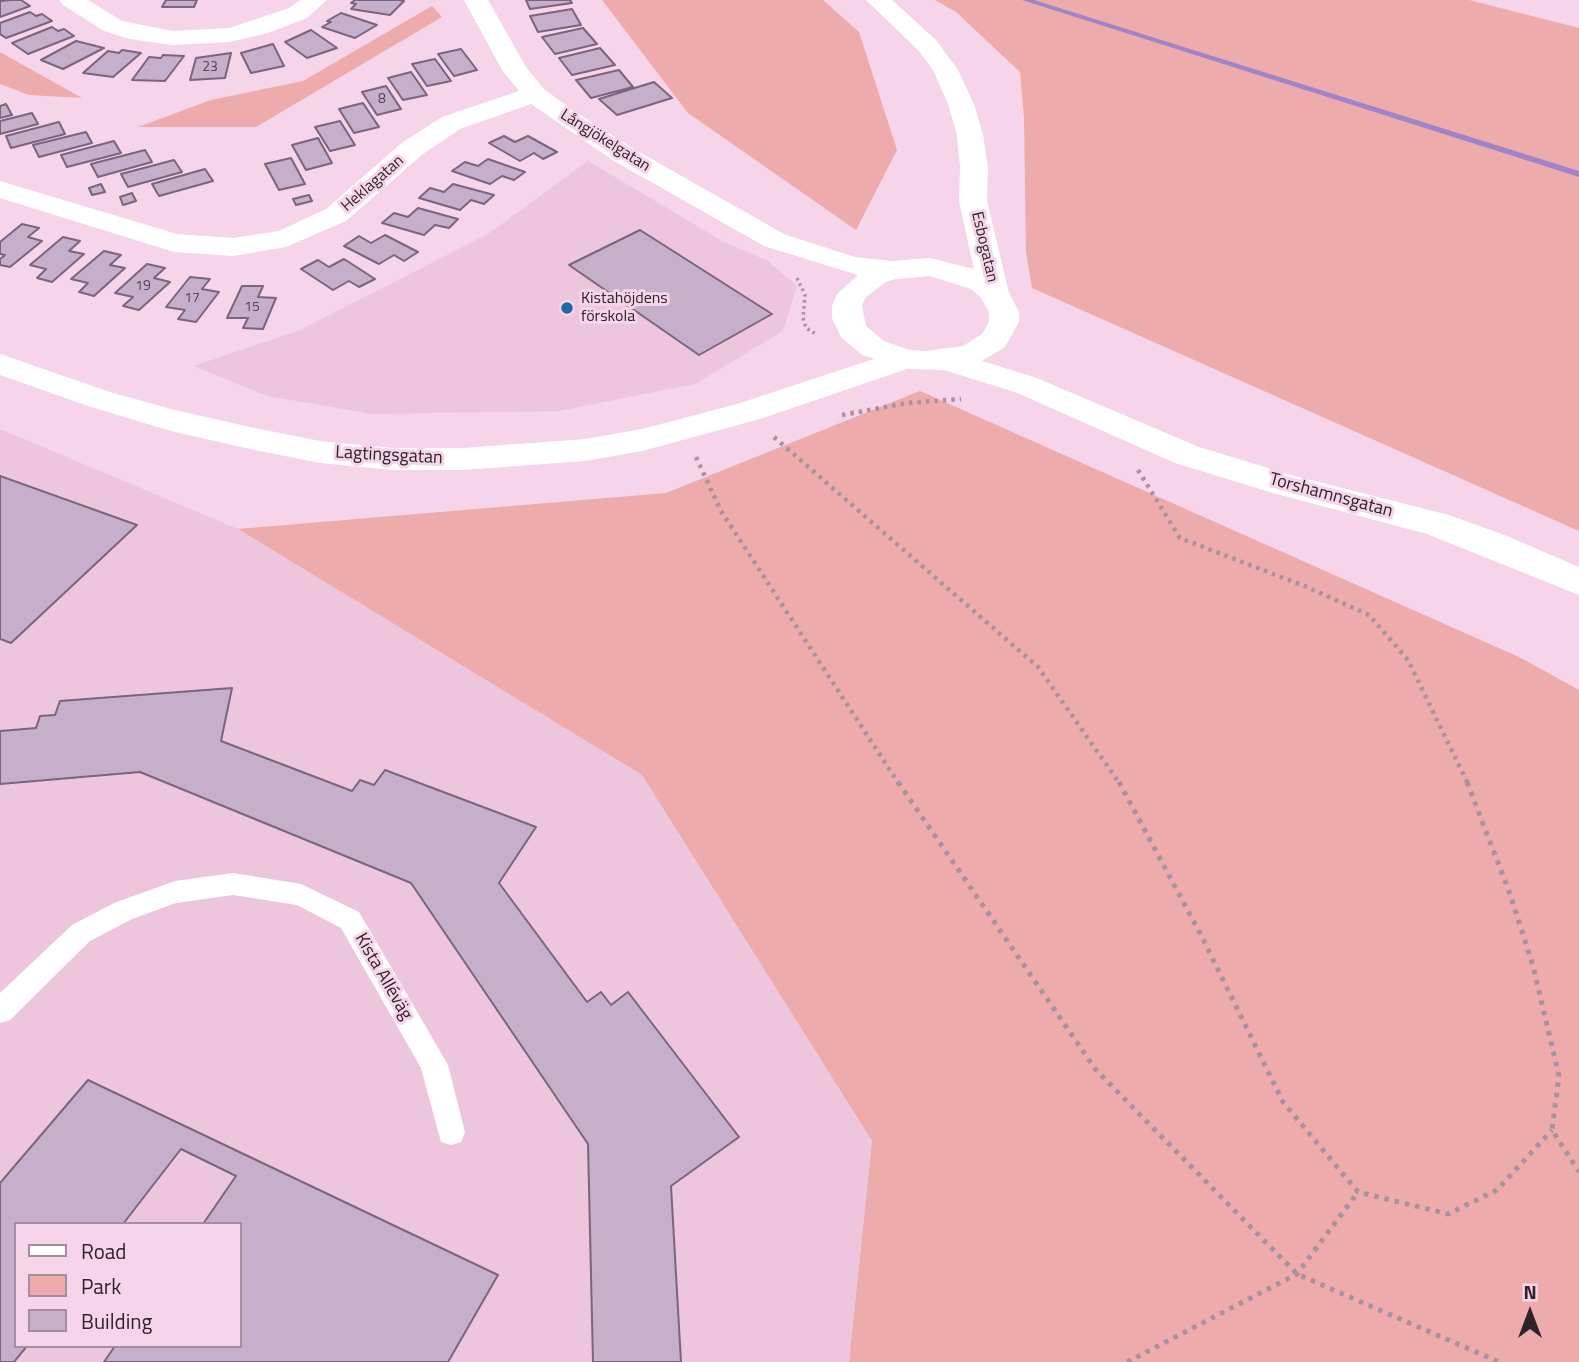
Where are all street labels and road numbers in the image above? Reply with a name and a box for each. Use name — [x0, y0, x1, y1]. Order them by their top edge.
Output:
street label: Långjökelgatan — [556, 106, 654, 176]
street label: Heklagatan — [338, 152, 408, 216]
street label: Esbogatan — [967, 210, 1001, 284]
street label: Lagtingsgatan — [335, 442, 443, 470]
street label: Torshamnsgatan — [1267, 469, 1395, 523]
street label: Kista Alléväg — [349, 930, 417, 1024]

